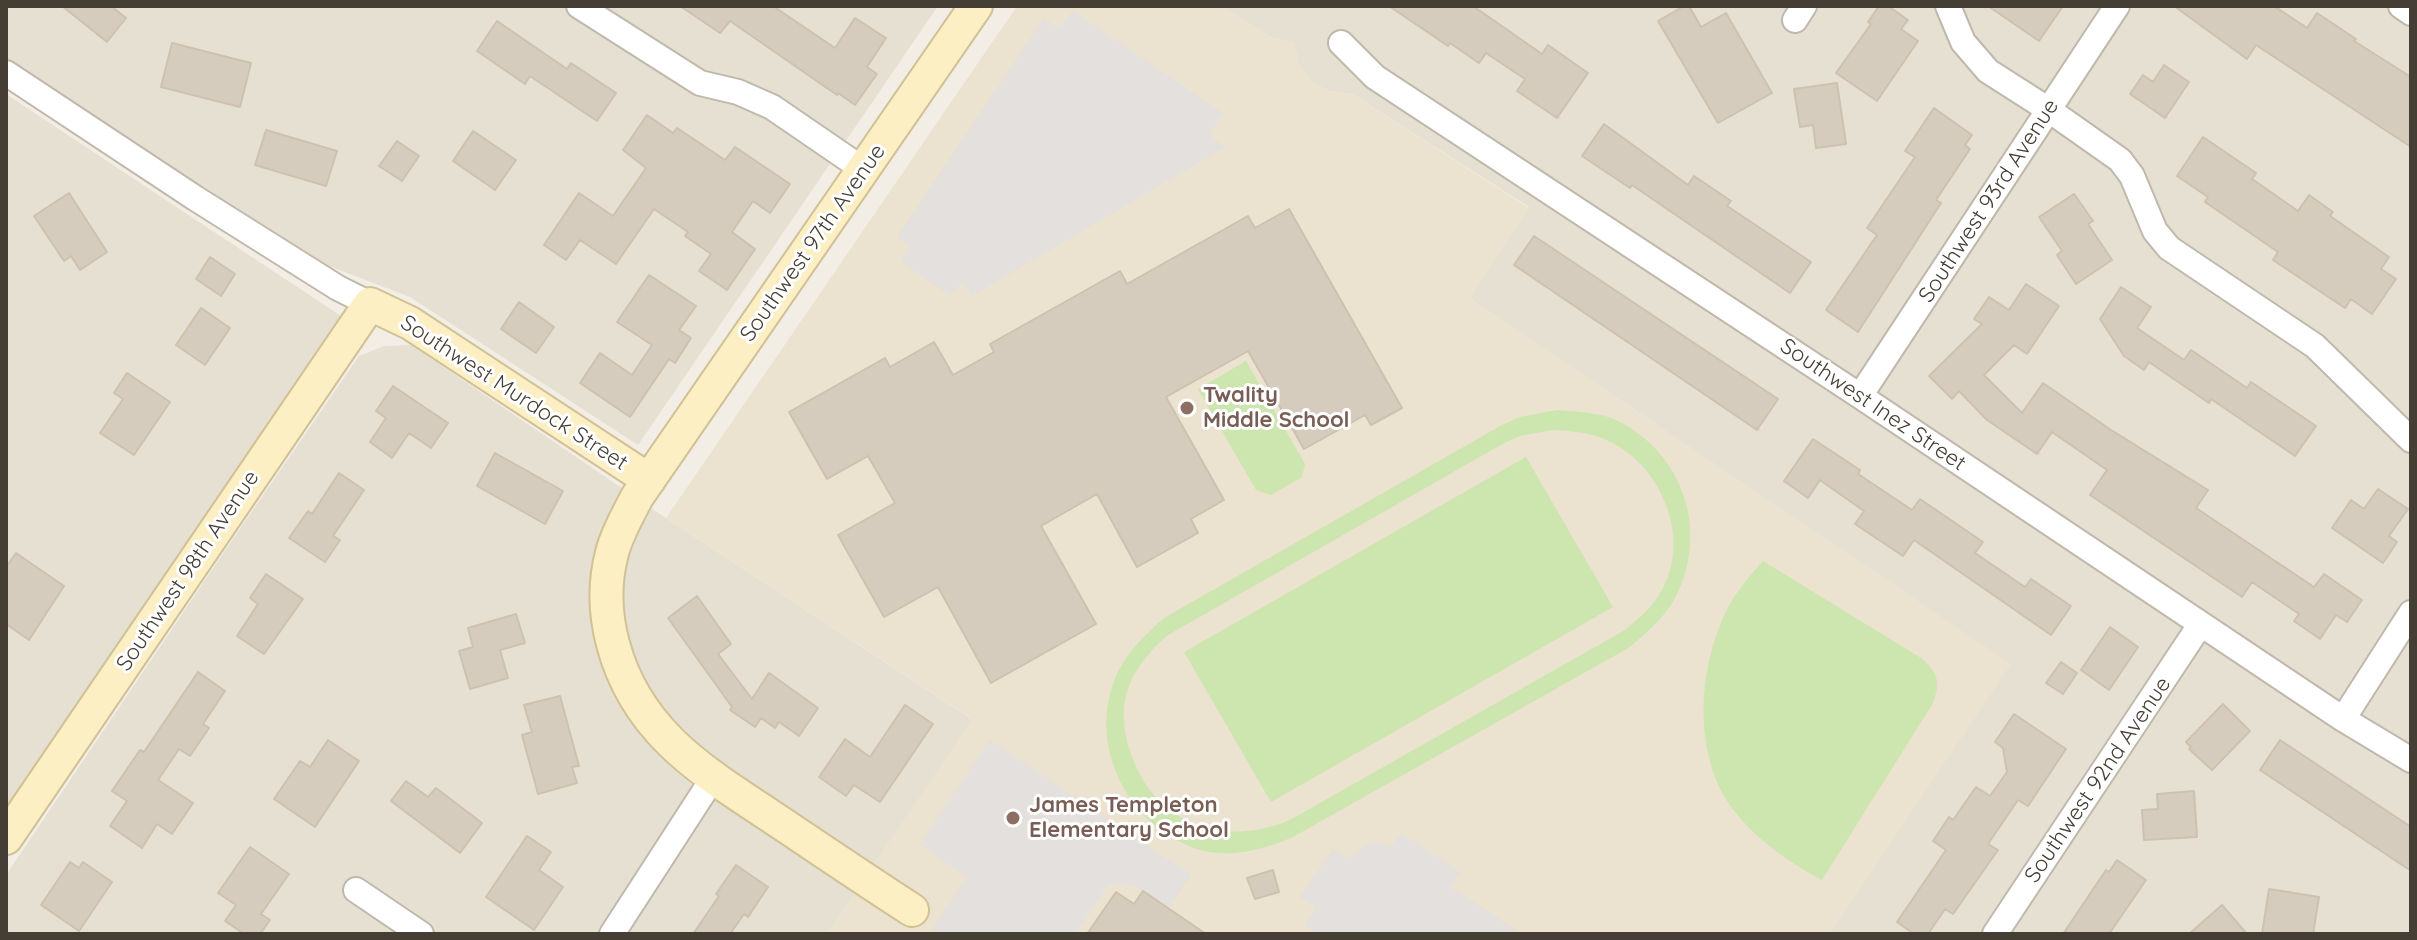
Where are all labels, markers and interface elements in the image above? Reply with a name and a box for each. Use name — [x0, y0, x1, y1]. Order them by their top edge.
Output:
street label: Southwest 93rd Avenue — [1913, 94, 2065, 308]
street label: Southwest 97th Avenue — [735, 139, 891, 347]
street label: Southwest Murdock Street — [395, 310, 633, 476]
street label: Southwest Inez Street — [1775, 333, 1971, 477]
place label: Twality Middle School — [1203, 382, 1350, 434]
marker: Twality Middle School — [1178, 399, 1196, 417]
street label: Southwest 98th Avenue — [111, 466, 265, 676]
street label: Southwest 92nd Avenue — [2019, 672, 2177, 888]
place label: James Templeton Elementary School — [1029, 792, 1229, 844]
marker: James Templeton Elementary School — [1004, 809, 1022, 827]

